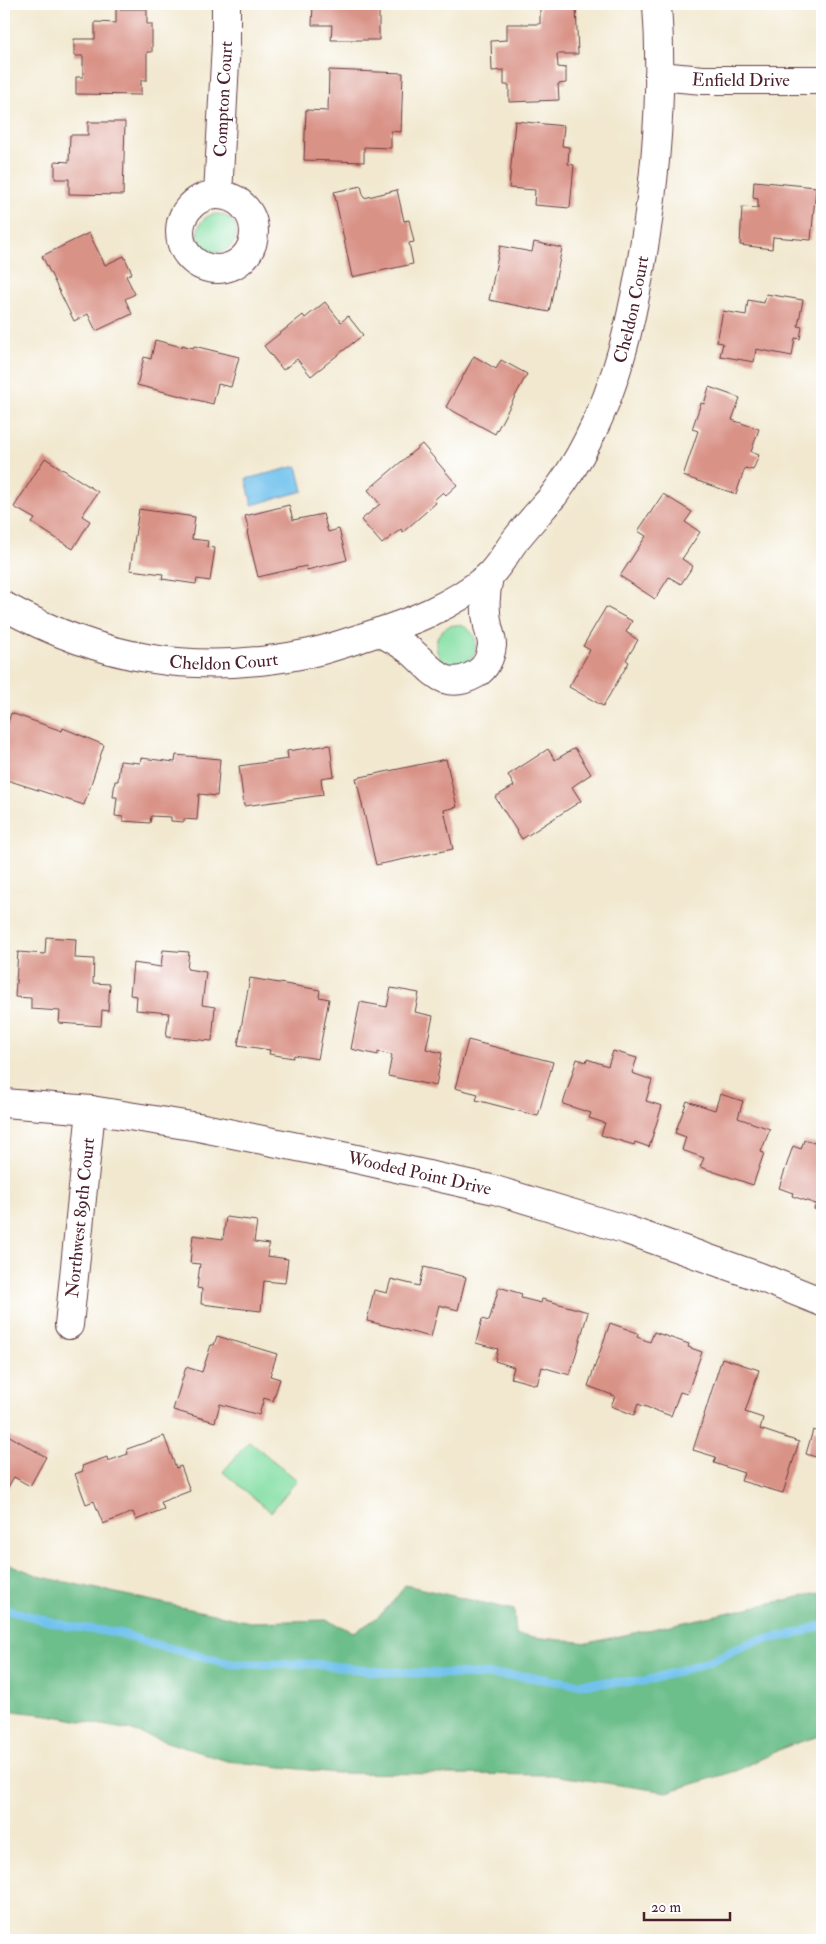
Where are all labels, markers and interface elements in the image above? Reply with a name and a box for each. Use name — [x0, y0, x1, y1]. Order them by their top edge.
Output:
street label: Compton Court — [209, 40, 238, 158]
street label: Enfield Drive — [691, 68, 790, 92]
street label: Cheldon Court — [608, 254, 654, 366]
street label: Cheldon Court — [168, 648, 280, 676]
street label: Northwest 89th Court — [61, 1136, 100, 1299]
street label: Wooded Point Drive — [344, 1146, 494, 1201]
scale bar — [644, 1889, 730, 1921]
text: 20 m — [651, 1898, 681, 1917]

